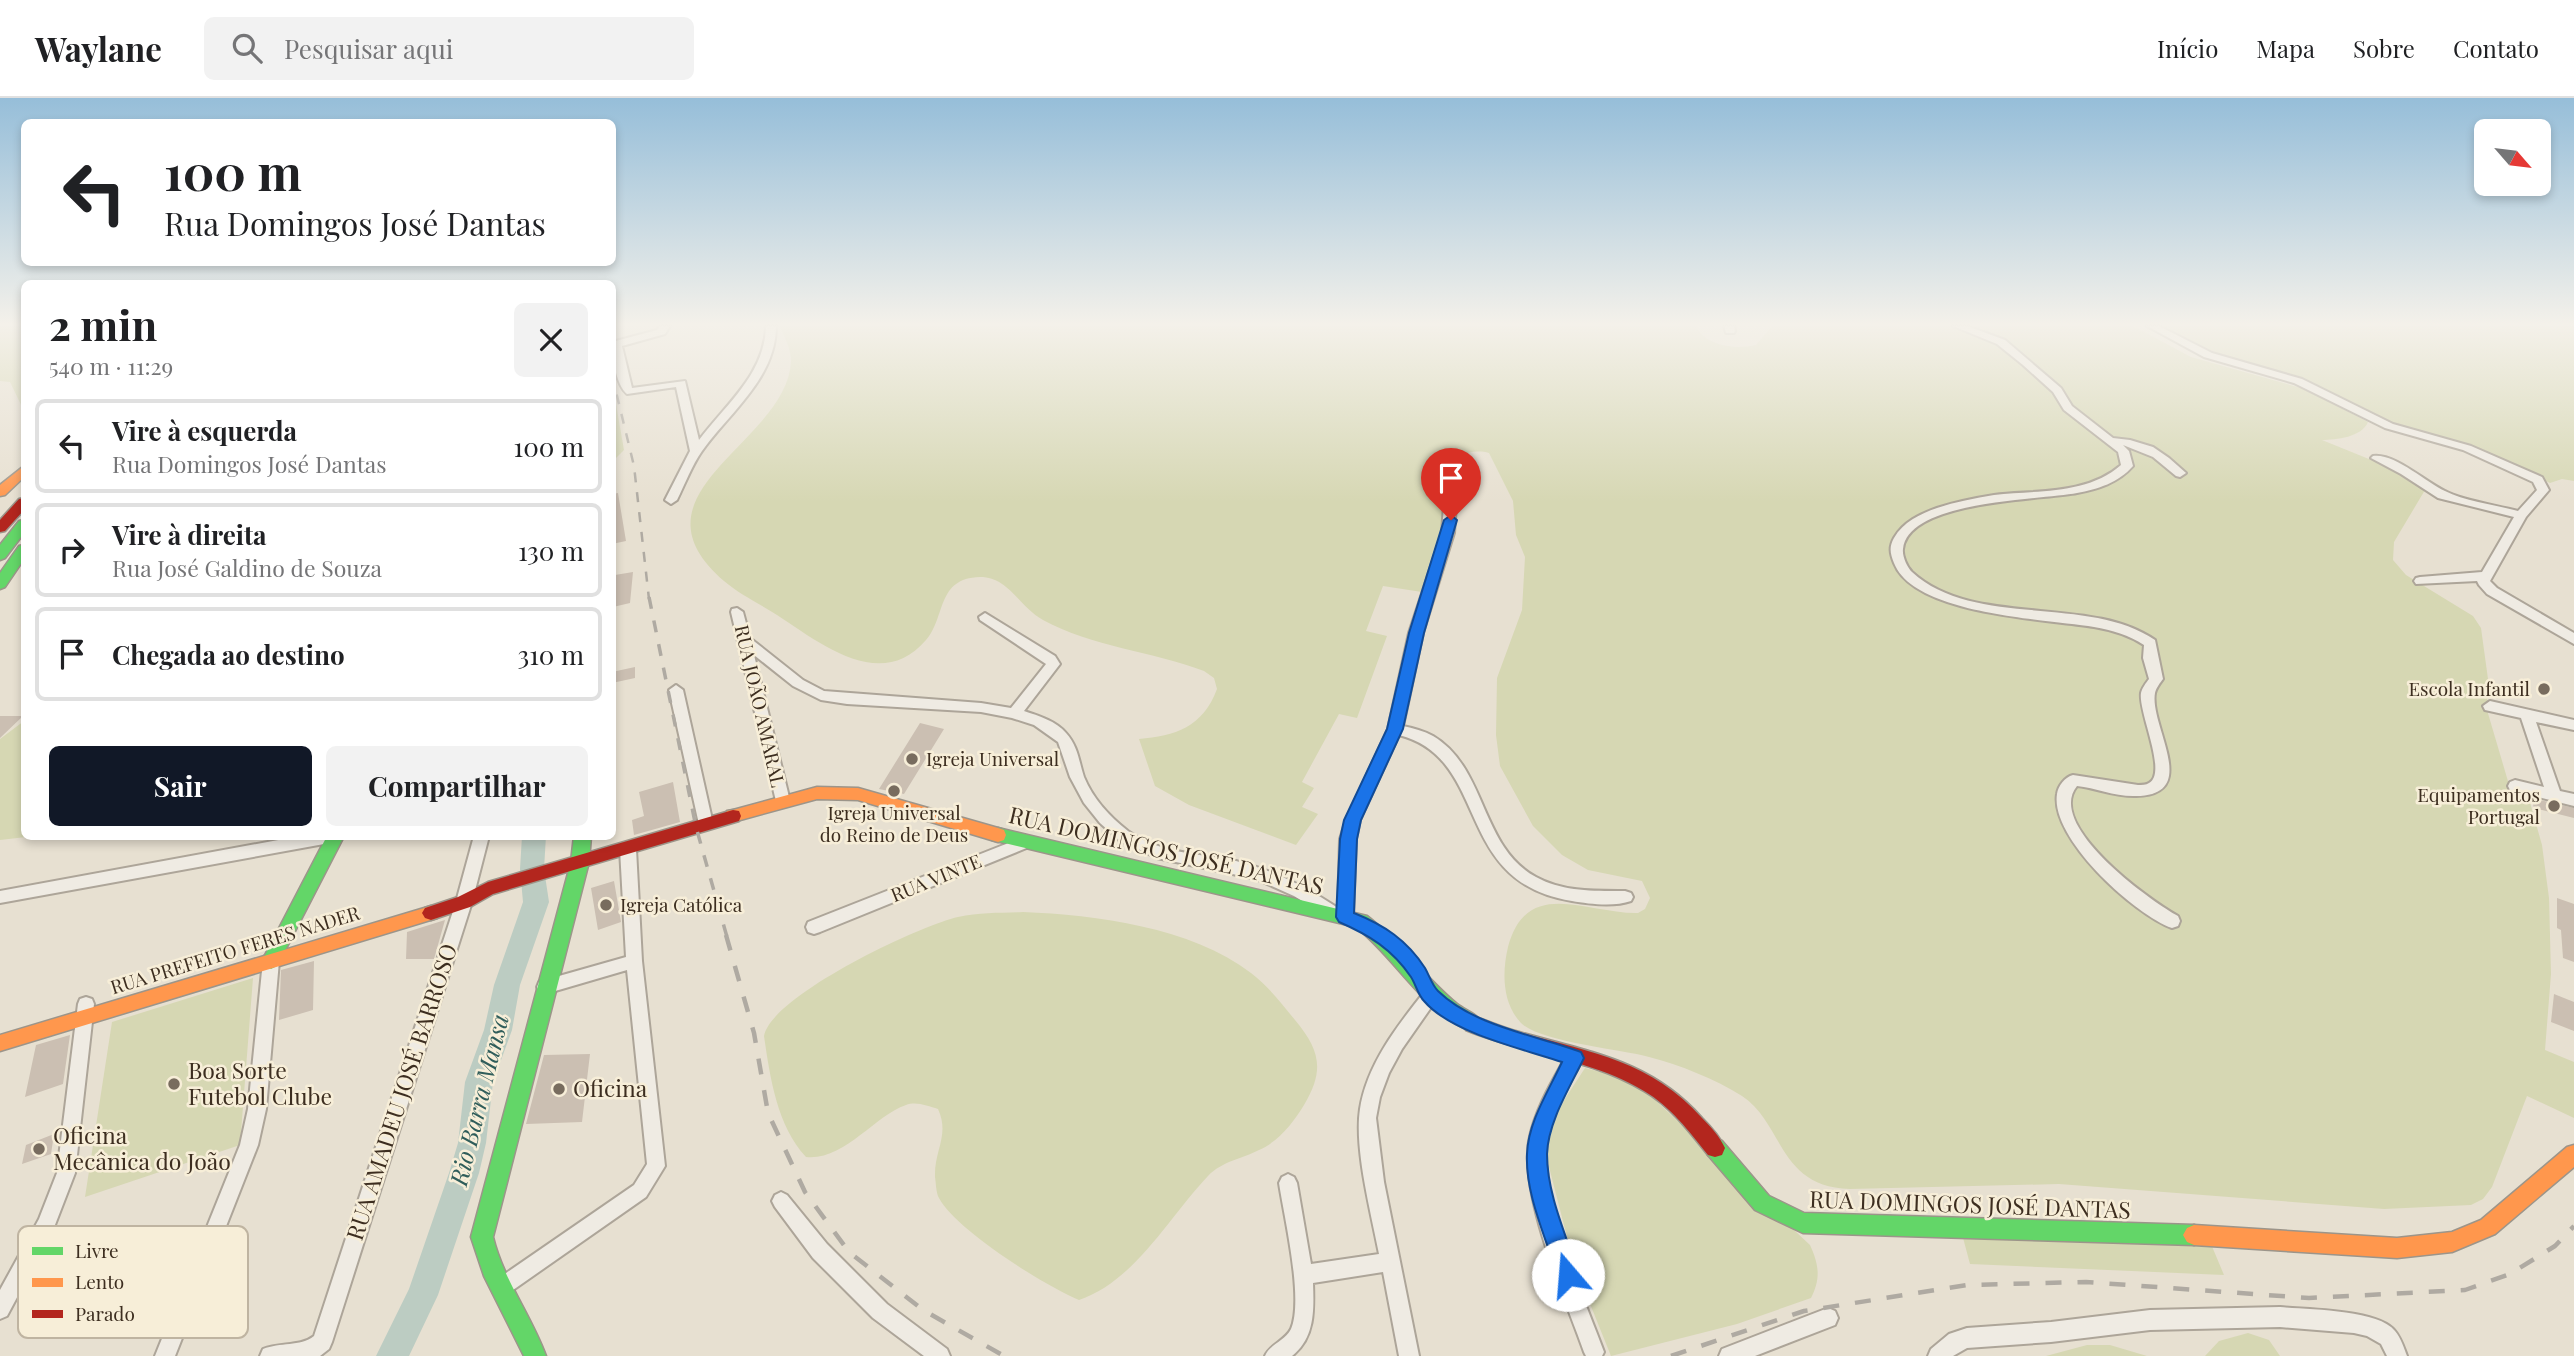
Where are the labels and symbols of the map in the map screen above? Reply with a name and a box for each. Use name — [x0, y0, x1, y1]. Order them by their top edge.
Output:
north arrow — [2474, 119, 2552, 196]
pin — [1421, 448, 1481, 520]
street label: RUA JOÃO AMARAL — [730, 622, 792, 790]
place label: Escola Infantil — [2408, 675, 2531, 701]
marker: Escola Infantil — [2536, 681, 2552, 697]
place label: Igreja Universal — [926, 745, 1060, 771]
marker: Igreja Universal — [904, 751, 920, 767]
place label: Equipamentos Portugal — [2417, 781, 2541, 829]
marker: Igreja Universal do Reino de Deus — [886, 783, 902, 799]
street label: RUA DOMINGOS JOSÉ DANTAS — [1006, 798, 1327, 901]
marker: Equipamentos Portugal — [2546, 798, 2562, 814]
place label: Igreja Universal do Reino de Deus — [820, 799, 968, 847]
street label: RUA VINTE — [886, 847, 985, 907]
place label: Igreja Católica — [620, 891, 743, 917]
marker: Igreja Católica — [598, 897, 614, 913]
street label: RUA PREFEITO FERES NADER — [107, 899, 363, 999]
street label: RUA AMADEU JOSÉ BARROSO — [338, 939, 463, 1244]
water label: Rio Barra Mansa — [441, 1010, 515, 1190]
place label: Boa Sorte Futebol Clube — [188, 1054, 332, 1111]
place label: Oficina — [573, 1072, 648, 1103]
marker: Boa Sorte Futebol Clube — [166, 1076, 182, 1092]
marker: Oficina — [551, 1081, 567, 1097]
place label: Oficina Mecânica do João — [53, 1119, 231, 1176]
marker: Oficina Mecânica do João — [31, 1141, 47, 1157]
street label: RUA DOMINGOS JOSÉ DANTAS — [1809, 1182, 2131, 1225]
legend — [18, 1226, 248, 1338]
text: Livre — [75, 1237, 119, 1263]
position arrow — [1531, 1238, 1605, 1312]
text: Lento — [75, 1268, 124, 1294]
text: Parado — [75, 1300, 135, 1326]

